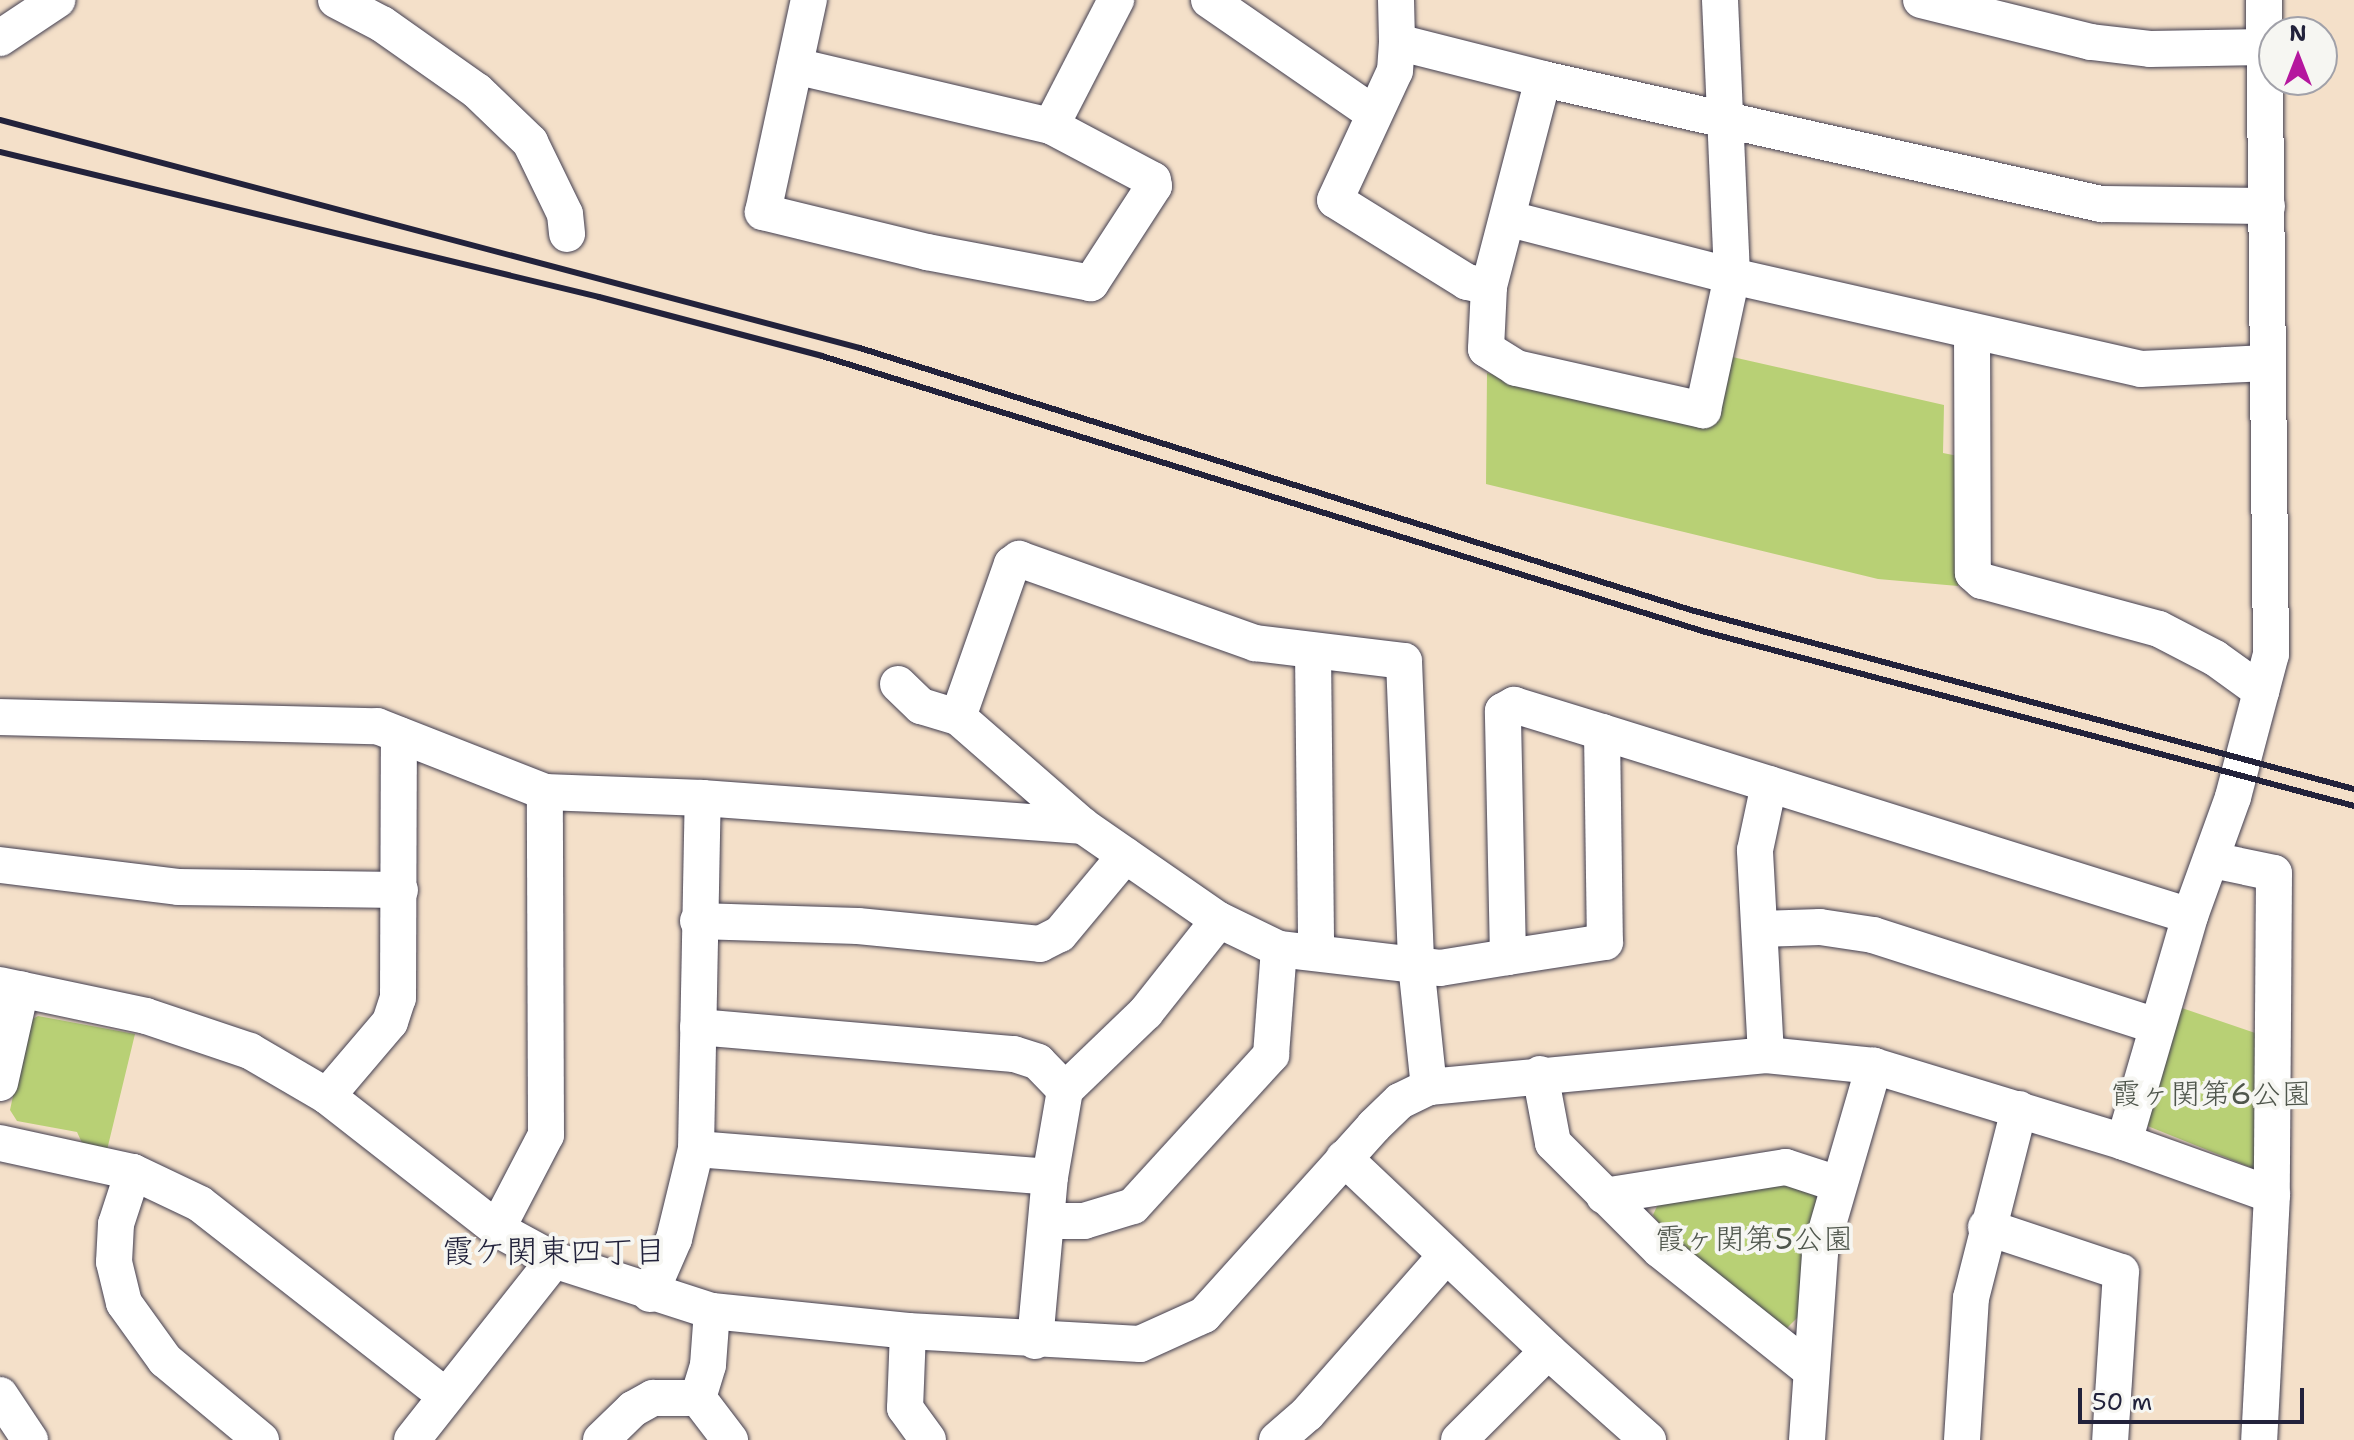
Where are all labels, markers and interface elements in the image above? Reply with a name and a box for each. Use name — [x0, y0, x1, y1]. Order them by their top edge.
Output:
north arrow — [2258, 16, 2338, 96]
text: N — [2289, 19, 2307, 48]
park label: 霞ヶ関第6公園 — [2111, 1076, 2311, 1112]
park label: 霞ヶ関第5公園 — [1655, 1221, 1853, 1257]
district label: 霞ケ関東四丁目 — [442, 1232, 666, 1270]
scale bar — [2082, 1372, 2308, 1422]
text: 50 m — [2092, 1386, 2152, 1418]

